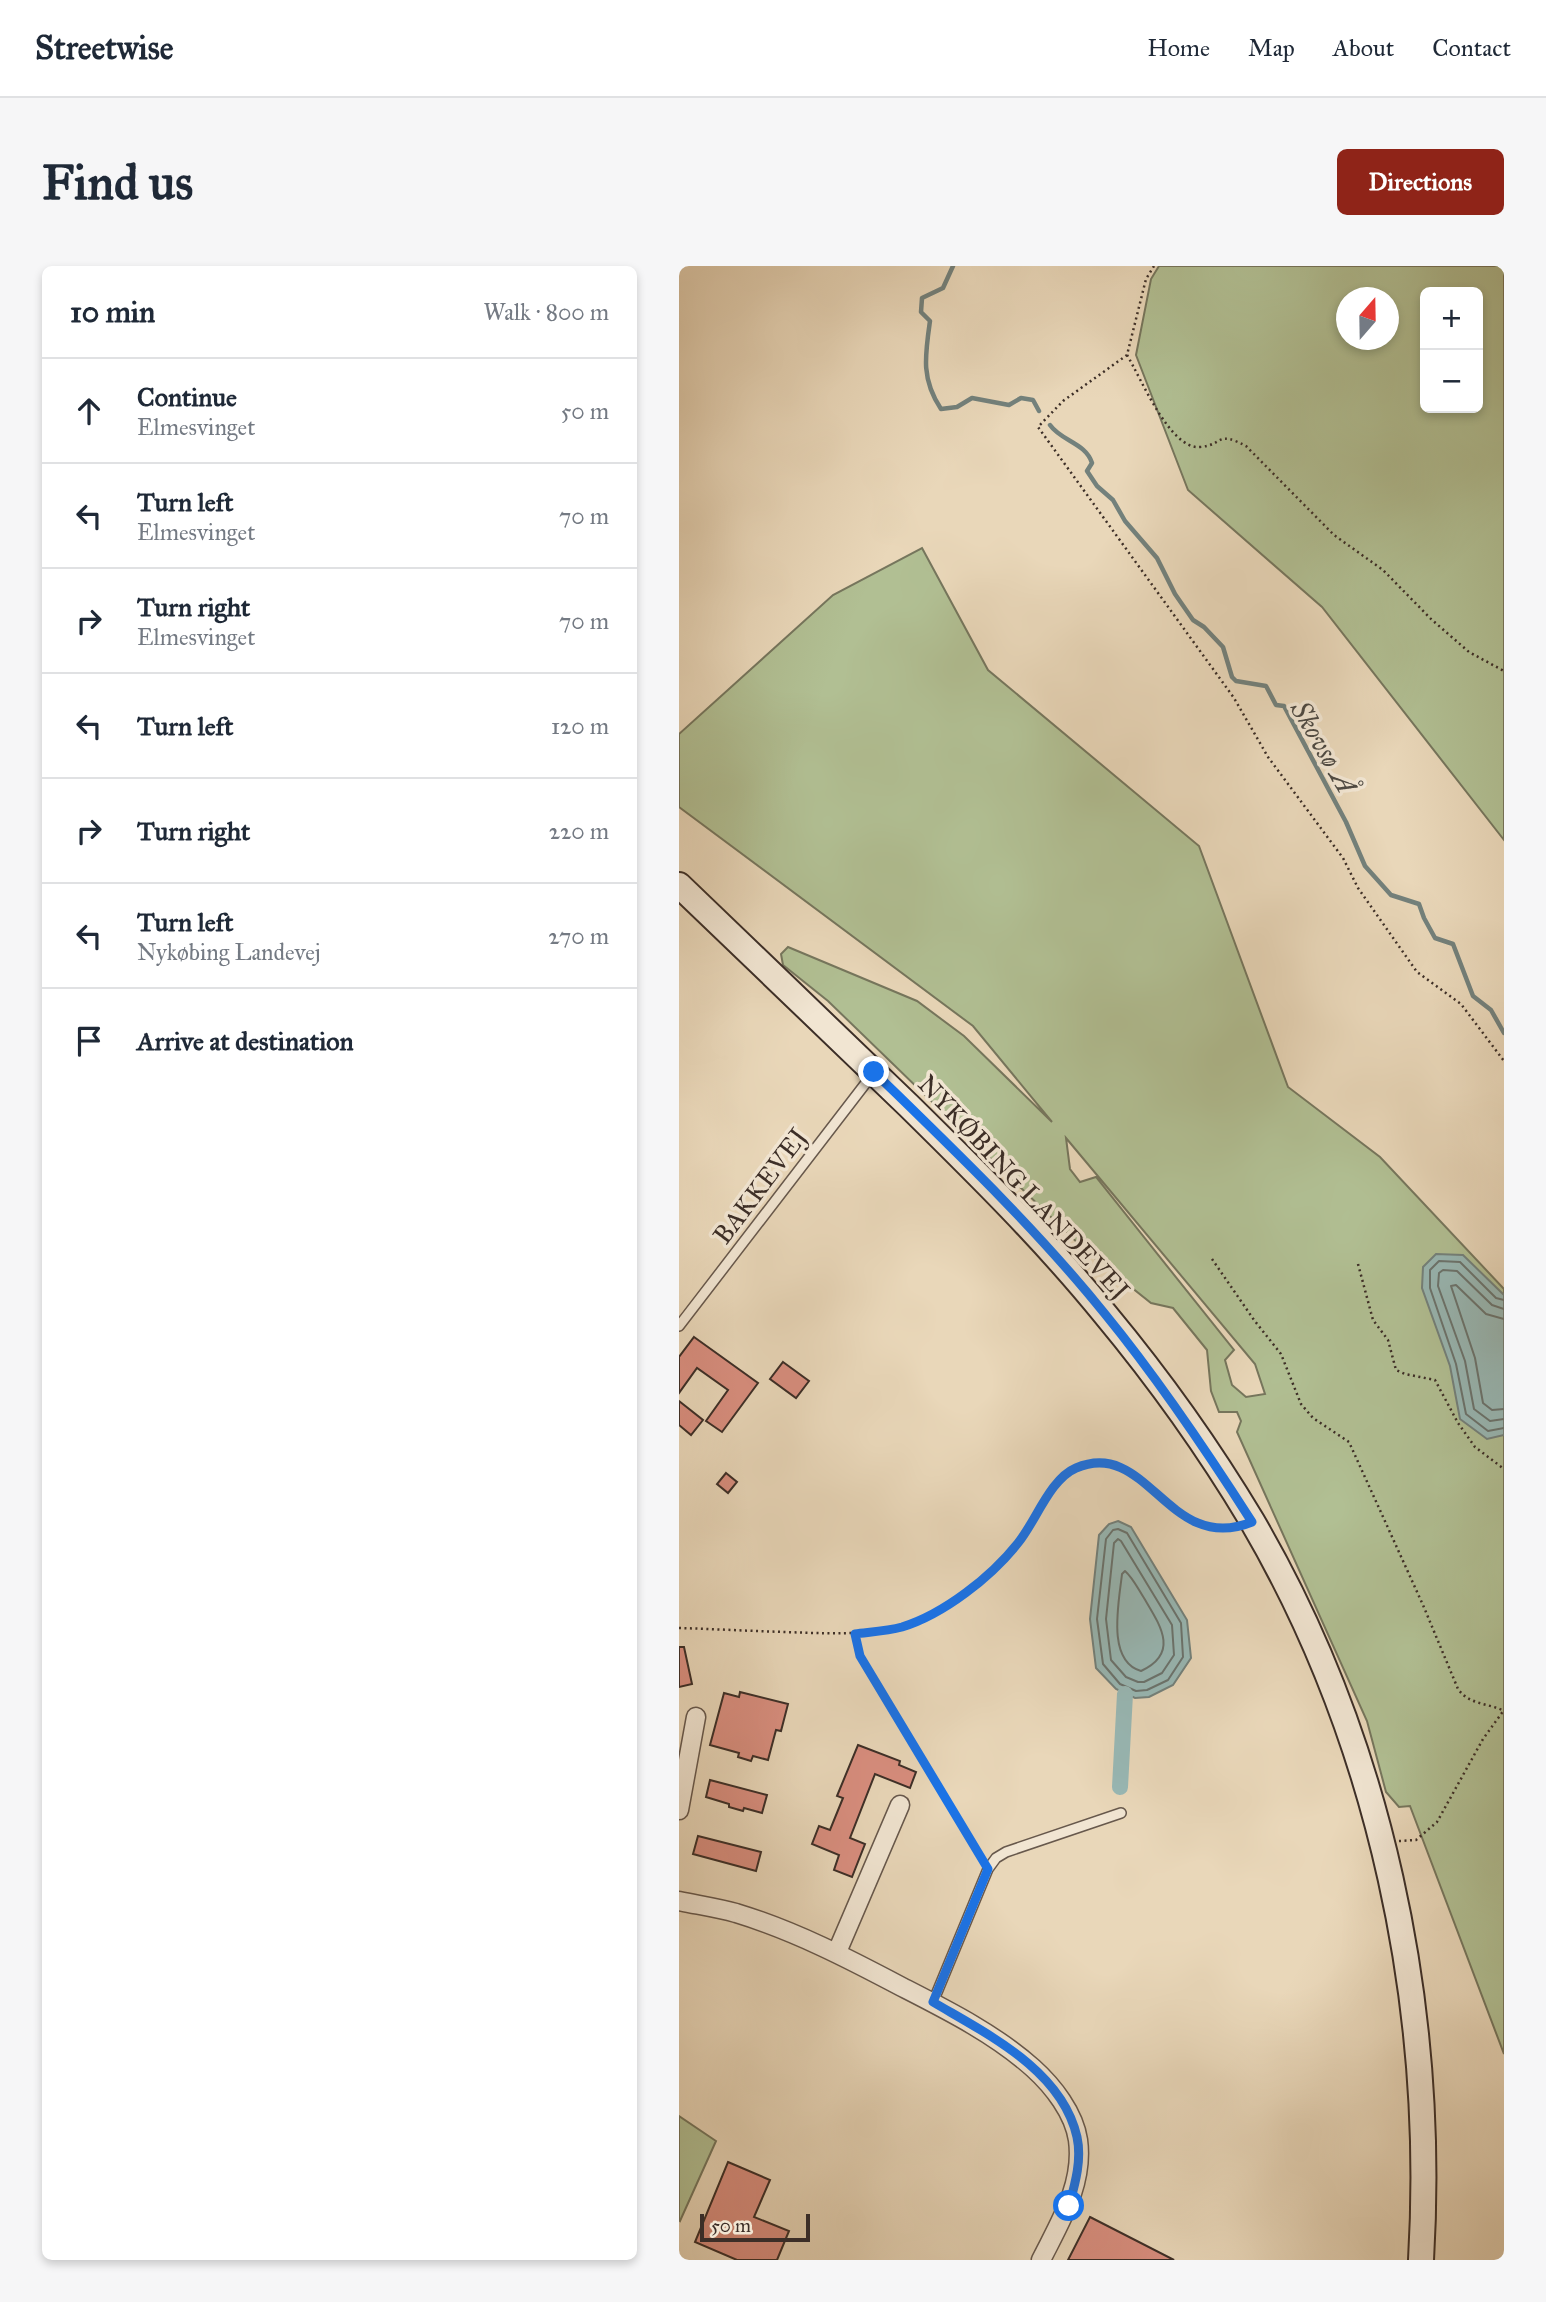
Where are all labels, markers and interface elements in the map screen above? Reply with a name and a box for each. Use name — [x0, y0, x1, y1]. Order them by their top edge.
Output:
text: Streetwise — [35, 28, 173, 68]
text: Home — [1147, 33, 1210, 63]
text: Map — [1248, 33, 1295, 63]
text: About — [1333, 33, 1394, 63]
text: Contact — [1432, 33, 1511, 63]
button: Directions — [1337, 149, 1504, 215]
text: Find us — [42, 153, 193, 212]
north arrow — [1336, 287, 1399, 350]
map controls — [1420, 287, 1483, 413]
button: + — [1420, 287, 1483, 350]
text: 10 min — [70, 294, 155, 330]
text: Walk · 800 m — [483, 298, 609, 326]
button: − — [1420, 350, 1483, 413]
text: Continue — [137, 381, 237, 413]
icon: ahead — [70, 392, 108, 430]
text: 50 m — [561, 397, 609, 425]
text: Elmesvinget — [137, 413, 255, 441]
text: Turn left — [137, 486, 233, 518]
icon: left — [70, 497, 108, 535]
text: 70 m — [559, 502, 609, 530]
text: Elmesvinget — [137, 518, 255, 546]
text: Turn right — [137, 591, 250, 623]
icon: right — [70, 602, 108, 640]
text: 70 m — [559, 607, 609, 635]
text: Elmesvinget — [137, 623, 255, 651]
water label: Skovsø Å — [1282, 693, 1365, 802]
icon: left — [70, 707, 108, 745]
text: Turn left — [137, 710, 233, 742]
text: 120 m — [551, 712, 609, 740]
icon: right — [70, 812, 108, 850]
text: Turn right — [137, 815, 250, 847]
text: 220 m — [549, 817, 609, 845]
text: Turn left — [137, 906, 233, 938]
icon: left — [70, 917, 108, 955]
text: 270 m — [548, 922, 609, 950]
text: Nykøbing Landevej — [137, 938, 321, 966]
icon: arrive — [70, 1022, 108, 1060]
text: Arrive at destination — [137, 1025, 354, 1057]
route end — [858, 1056, 889, 1087]
street label: NYKØBING LANDEVEJ — [911, 1068, 1137, 1306]
street label: BAKKEVEJ — [706, 1121, 814, 1250]
route start — [1053, 2190, 1084, 2221]
scale bar — [700, 2211, 810, 2243]
text: 50 m — [711, 2214, 751, 2237]

